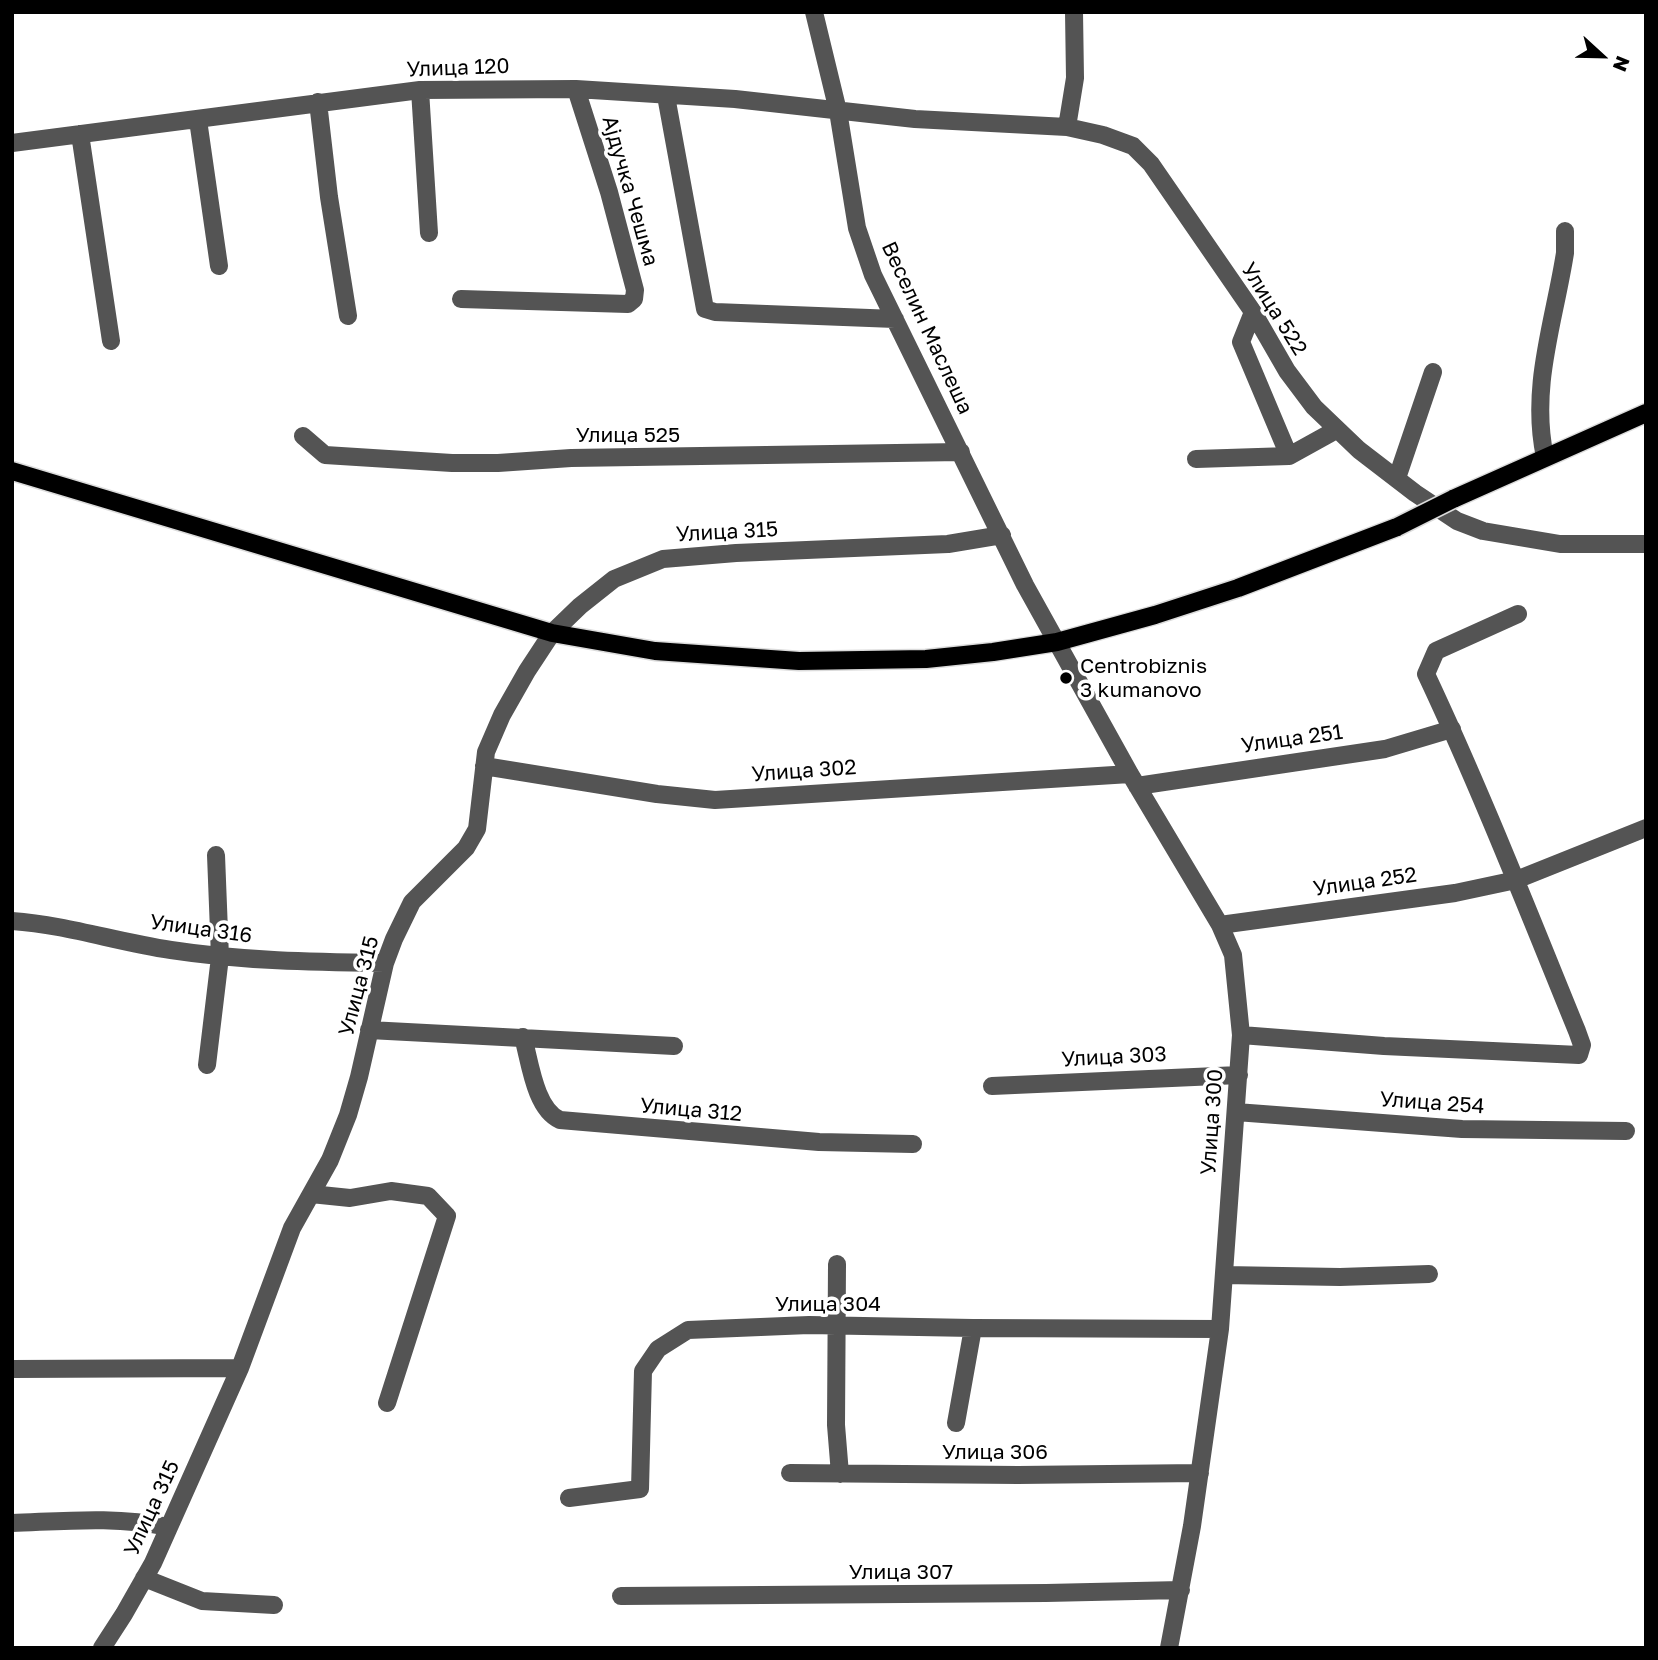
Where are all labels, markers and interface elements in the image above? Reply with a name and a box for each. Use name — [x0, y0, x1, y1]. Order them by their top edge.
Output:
north arrow — [1567, 21, 1637, 91]
text: N — [1609, 53, 1635, 75]
street label: Улица 120 — [406, 54, 510, 82]
street label: Ајдучка Чешма — [597, 113, 663, 269]
street label: Веселин Маслеша — [876, 238, 978, 418]
street label: Улица 522 — [1236, 258, 1312, 360]
street label: Улица 525 — [576, 422, 680, 448]
street label: Улица 315 — [675, 517, 779, 547]
place label: Centrobiznis 3 kumanovo — [1080, 653, 1207, 703]
marker: Centrobiznis 3 kumanovo — [1058, 670, 1074, 686]
street label: Улица 251 — [1240, 719, 1344, 759]
street label: Улица 302 — [751, 755, 857, 787]
street label: Улица 252 — [1312, 862, 1418, 902]
street label: Улица 316 — [148, 909, 254, 949]
street label: Улица 315 — [334, 933, 384, 1039]
street label: Улица 303 — [1061, 1042, 1167, 1072]
street label: Улица 300 — [1196, 1068, 1228, 1176]
street label: Улица 254 — [1379, 1087, 1485, 1119]
street label: Улица 312 — [639, 1093, 743, 1127]
street label: Улица 304 — [775, 1291, 881, 1317]
street label: Улица 306 — [942, 1439, 1048, 1465]
street label: Улица 315 — [119, 1456, 185, 1560]
street label: Улица 307 — [849, 1559, 953, 1585]

